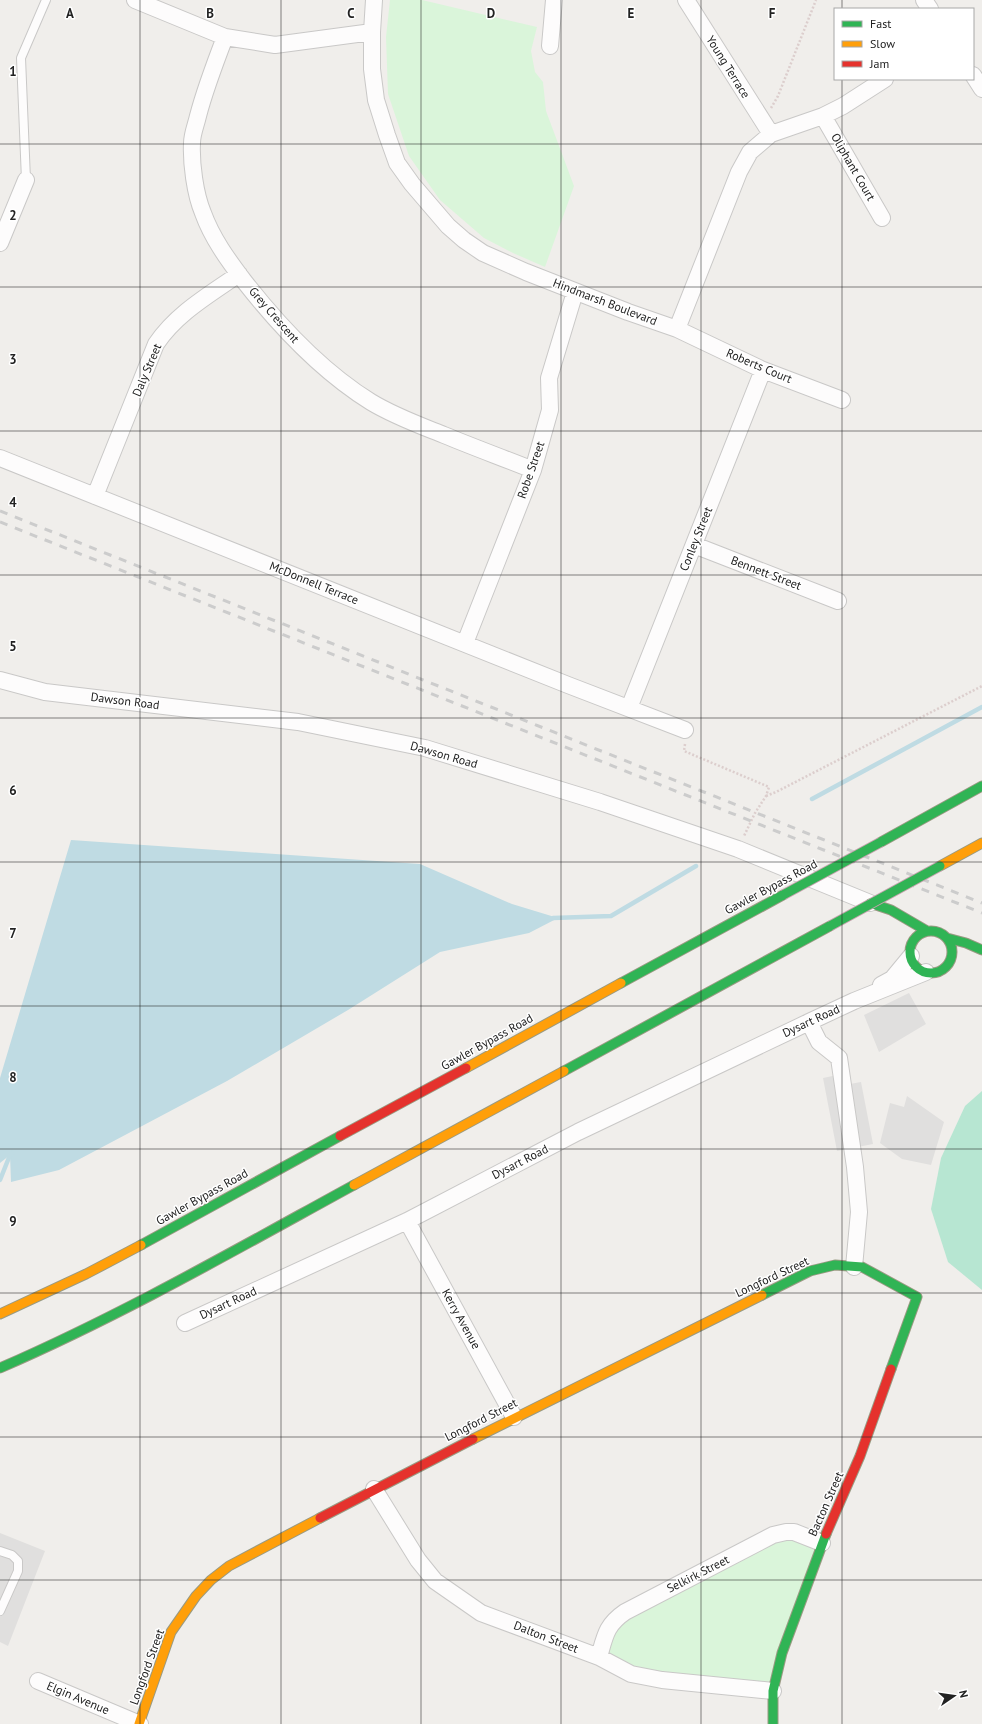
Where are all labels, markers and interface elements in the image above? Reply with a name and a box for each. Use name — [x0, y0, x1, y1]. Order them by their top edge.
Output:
text: A — [66, 5, 74, 22]
text: B — [206, 5, 214, 22]
text: C — [347, 5, 355, 22]
text: D — [487, 5, 495, 22]
text: E — [628, 5, 635, 22]
text: F — [769, 5, 776, 22]
legend — [834, 8, 974, 80]
text: Fast — [870, 16, 891, 31]
street label: Young Terrace — [703, 33, 754, 101]
text: Slow — [870, 36, 895, 51]
text: Jam — [869, 56, 889, 71]
text: 1 — [9, 63, 17, 80]
street label: Oliphant Court — [828, 130, 879, 203]
text: 2 — [9, 207, 17, 224]
street label: Hindmarsh Boulevard — [551, 275, 659, 328]
street label: Grey Crescent — [246, 284, 303, 346]
street label: Daly Street — [129, 341, 164, 399]
street label: Roberts Court — [724, 345, 794, 386]
text: 3 — [9, 351, 17, 368]
street label: Robe Street — [514, 439, 547, 500]
text: 4 — [9, 494, 17, 511]
street label: Conley Street — [676, 505, 715, 573]
street label: Bennett Street — [729, 552, 804, 593]
street label: McDonnell Terrace — [267, 558, 361, 607]
text: 5 — [9, 638, 17, 655]
street label: Dawson Road — [90, 689, 160, 712]
street label: Dawson Road — [409, 738, 480, 771]
text: 6 — [9, 782, 17, 799]
street label: Gawler Bypass Road — [722, 856, 820, 917]
text: 7 — [9, 925, 17, 942]
street label: Dysart Road — [780, 1001, 842, 1040]
street label: Gawler Bypass Road — [438, 1010, 535, 1073]
text: 8 — [9, 1069, 17, 1086]
street label: Dysart Road — [489, 1141, 551, 1182]
street label: Gawler Bypass Road — [153, 1165, 250, 1228]
text: 9 — [9, 1213, 17, 1230]
street label: Longford Street — [733, 1253, 811, 1300]
street label: Dysart Road — [197, 1283, 259, 1322]
street label: Kerry Avenue — [439, 1286, 484, 1351]
street label: Longford Street — [442, 1395, 520, 1444]
street label: Bacton Street — [805, 1469, 846, 1538]
street label: Selkirk Street — [664, 1551, 732, 1596]
street label: Dalton Street — [512, 1617, 581, 1656]
street label: Longford Street — [126, 1627, 167, 1707]
north arrow — [934, 1676, 974, 1716]
street label: Elgin Avenue — [45, 1678, 112, 1717]
text: N — [956, 1689, 971, 1699]

